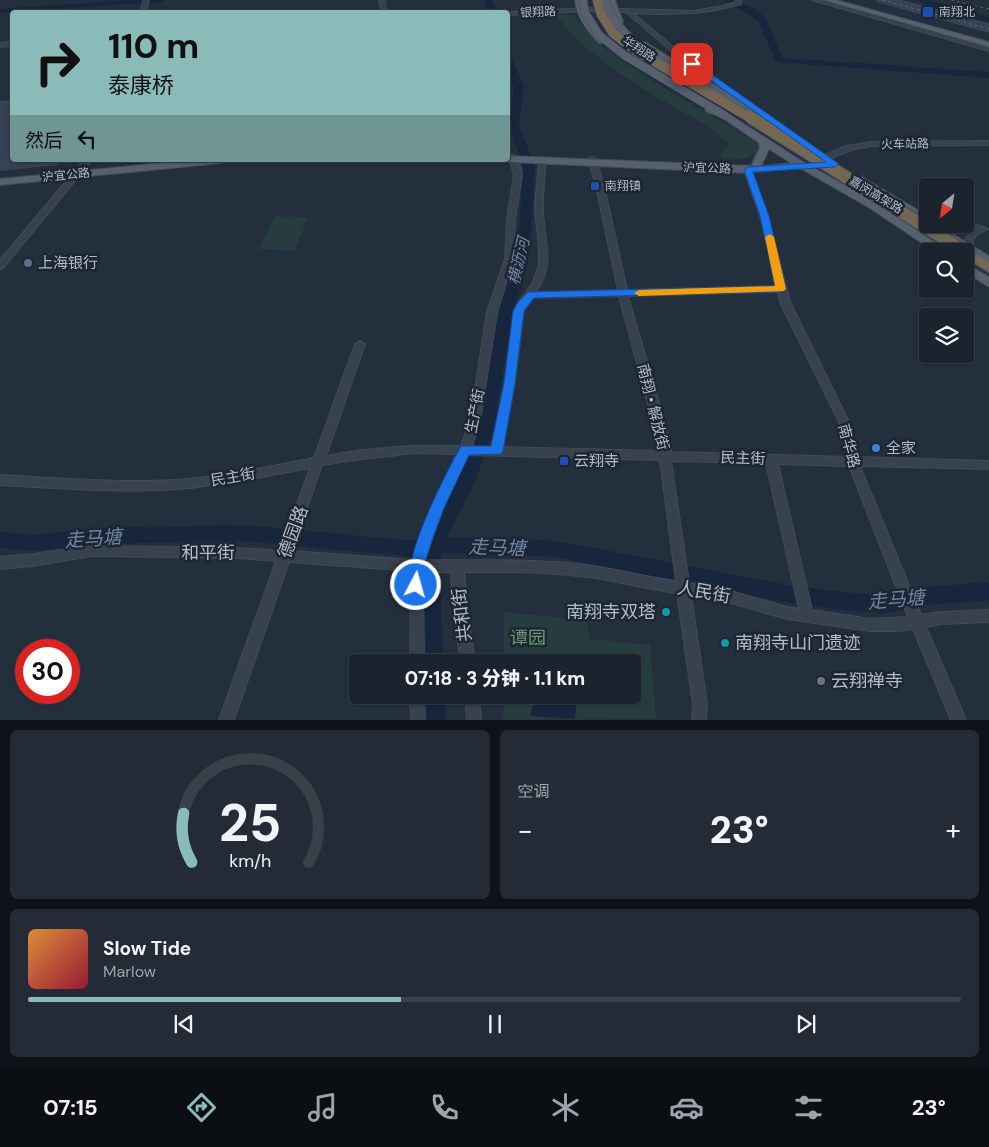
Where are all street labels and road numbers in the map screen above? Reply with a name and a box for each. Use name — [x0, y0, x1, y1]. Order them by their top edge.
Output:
street label: 银翔路 — [520, 3, 556, 21]
street label: 华翔路 — [620, 32, 658, 66]
street label: 火车站路 — [881, 136, 929, 152]
street label: 沪宜公路 — [683, 159, 731, 177]
street label: 沪宜公路 — [41, 165, 91, 185]
street label: 嘉闵高架路 — [846, 173, 906, 217]
street label: 南翔 • 解放街 — [633, 362, 673, 452]
street label: 生产街 — [461, 387, 489, 435]
street label: 南华路 — [834, 422, 864, 470]
street label: 民主街 — [720, 447, 766, 469]
street label: 民主街 — [209, 463, 257, 491]
street label: 德园路 — [272, 503, 314, 561]
street label: 和平街 — [181, 541, 235, 565]
street label: 人民街 — [675, 575, 733, 609]
street label: 共和街 — [447, 587, 477, 643]

